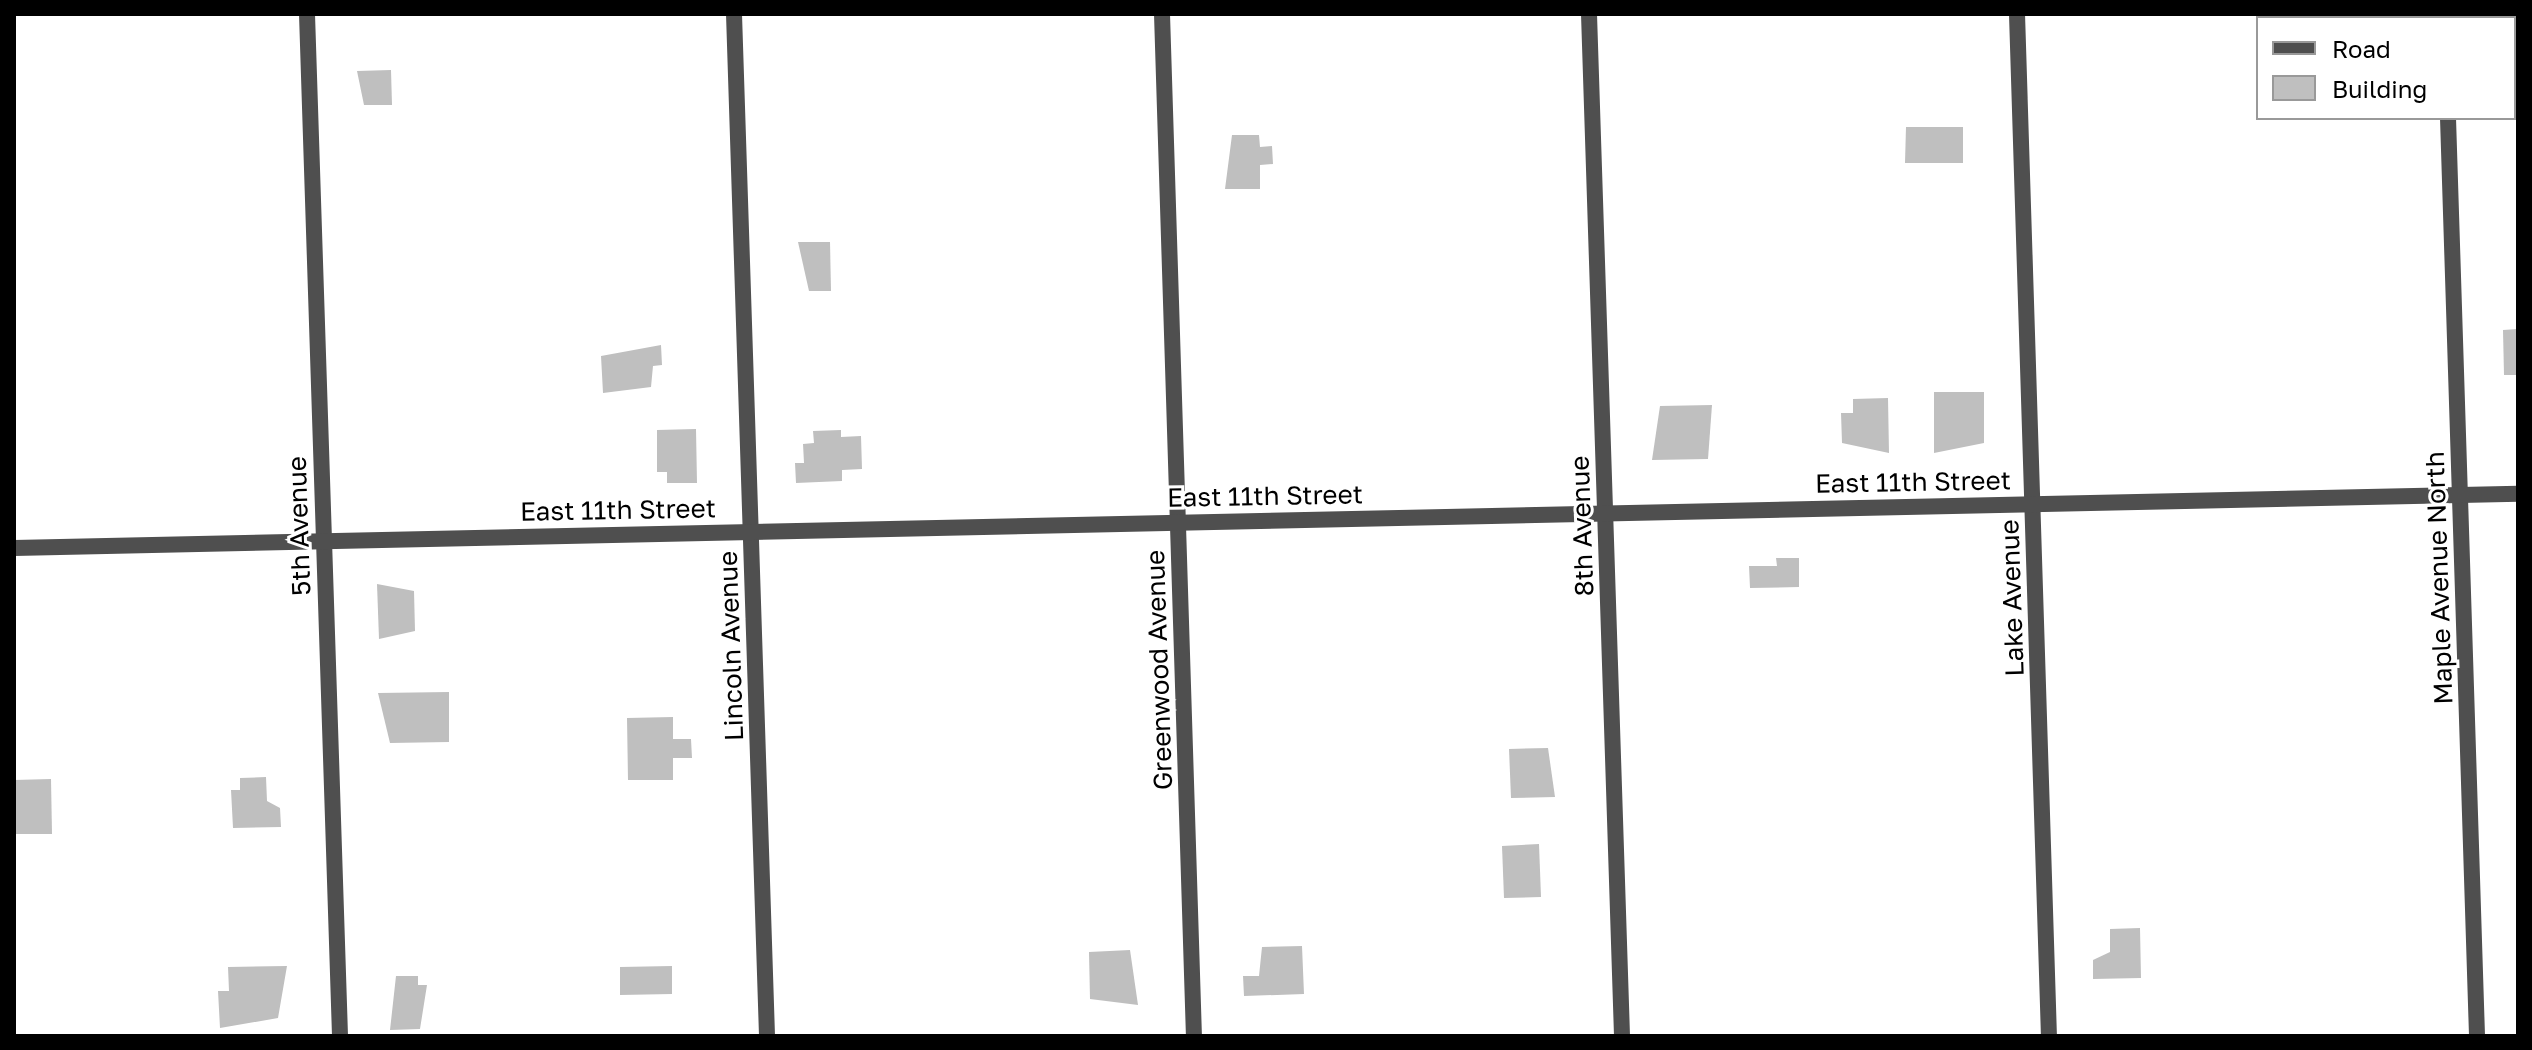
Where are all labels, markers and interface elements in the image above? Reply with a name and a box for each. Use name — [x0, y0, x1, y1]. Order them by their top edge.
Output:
legend — [2256, 16, 2516, 120]
text: Road — [2332, 34, 2391, 63]
text: Building — [2332, 74, 2427, 103]
street label: Maple Avenue North — [2419, 451, 2459, 705]
street label: 8th Avenue — [1564, 455, 1600, 597]
street label: 5th Avenue — [281, 456, 317, 596]
street label: East 11th Street — [1815, 465, 2011, 499]
street label: East 11th Street — [1167, 479, 1363, 513]
street label: East 11th Street — [520, 493, 716, 527]
street label: Lake Avenue — [1994, 519, 2030, 677]
street label: Greenwood Avenue — [1139, 549, 1179, 791]
street label: Lincoln Avenue — [712, 550, 750, 742]

